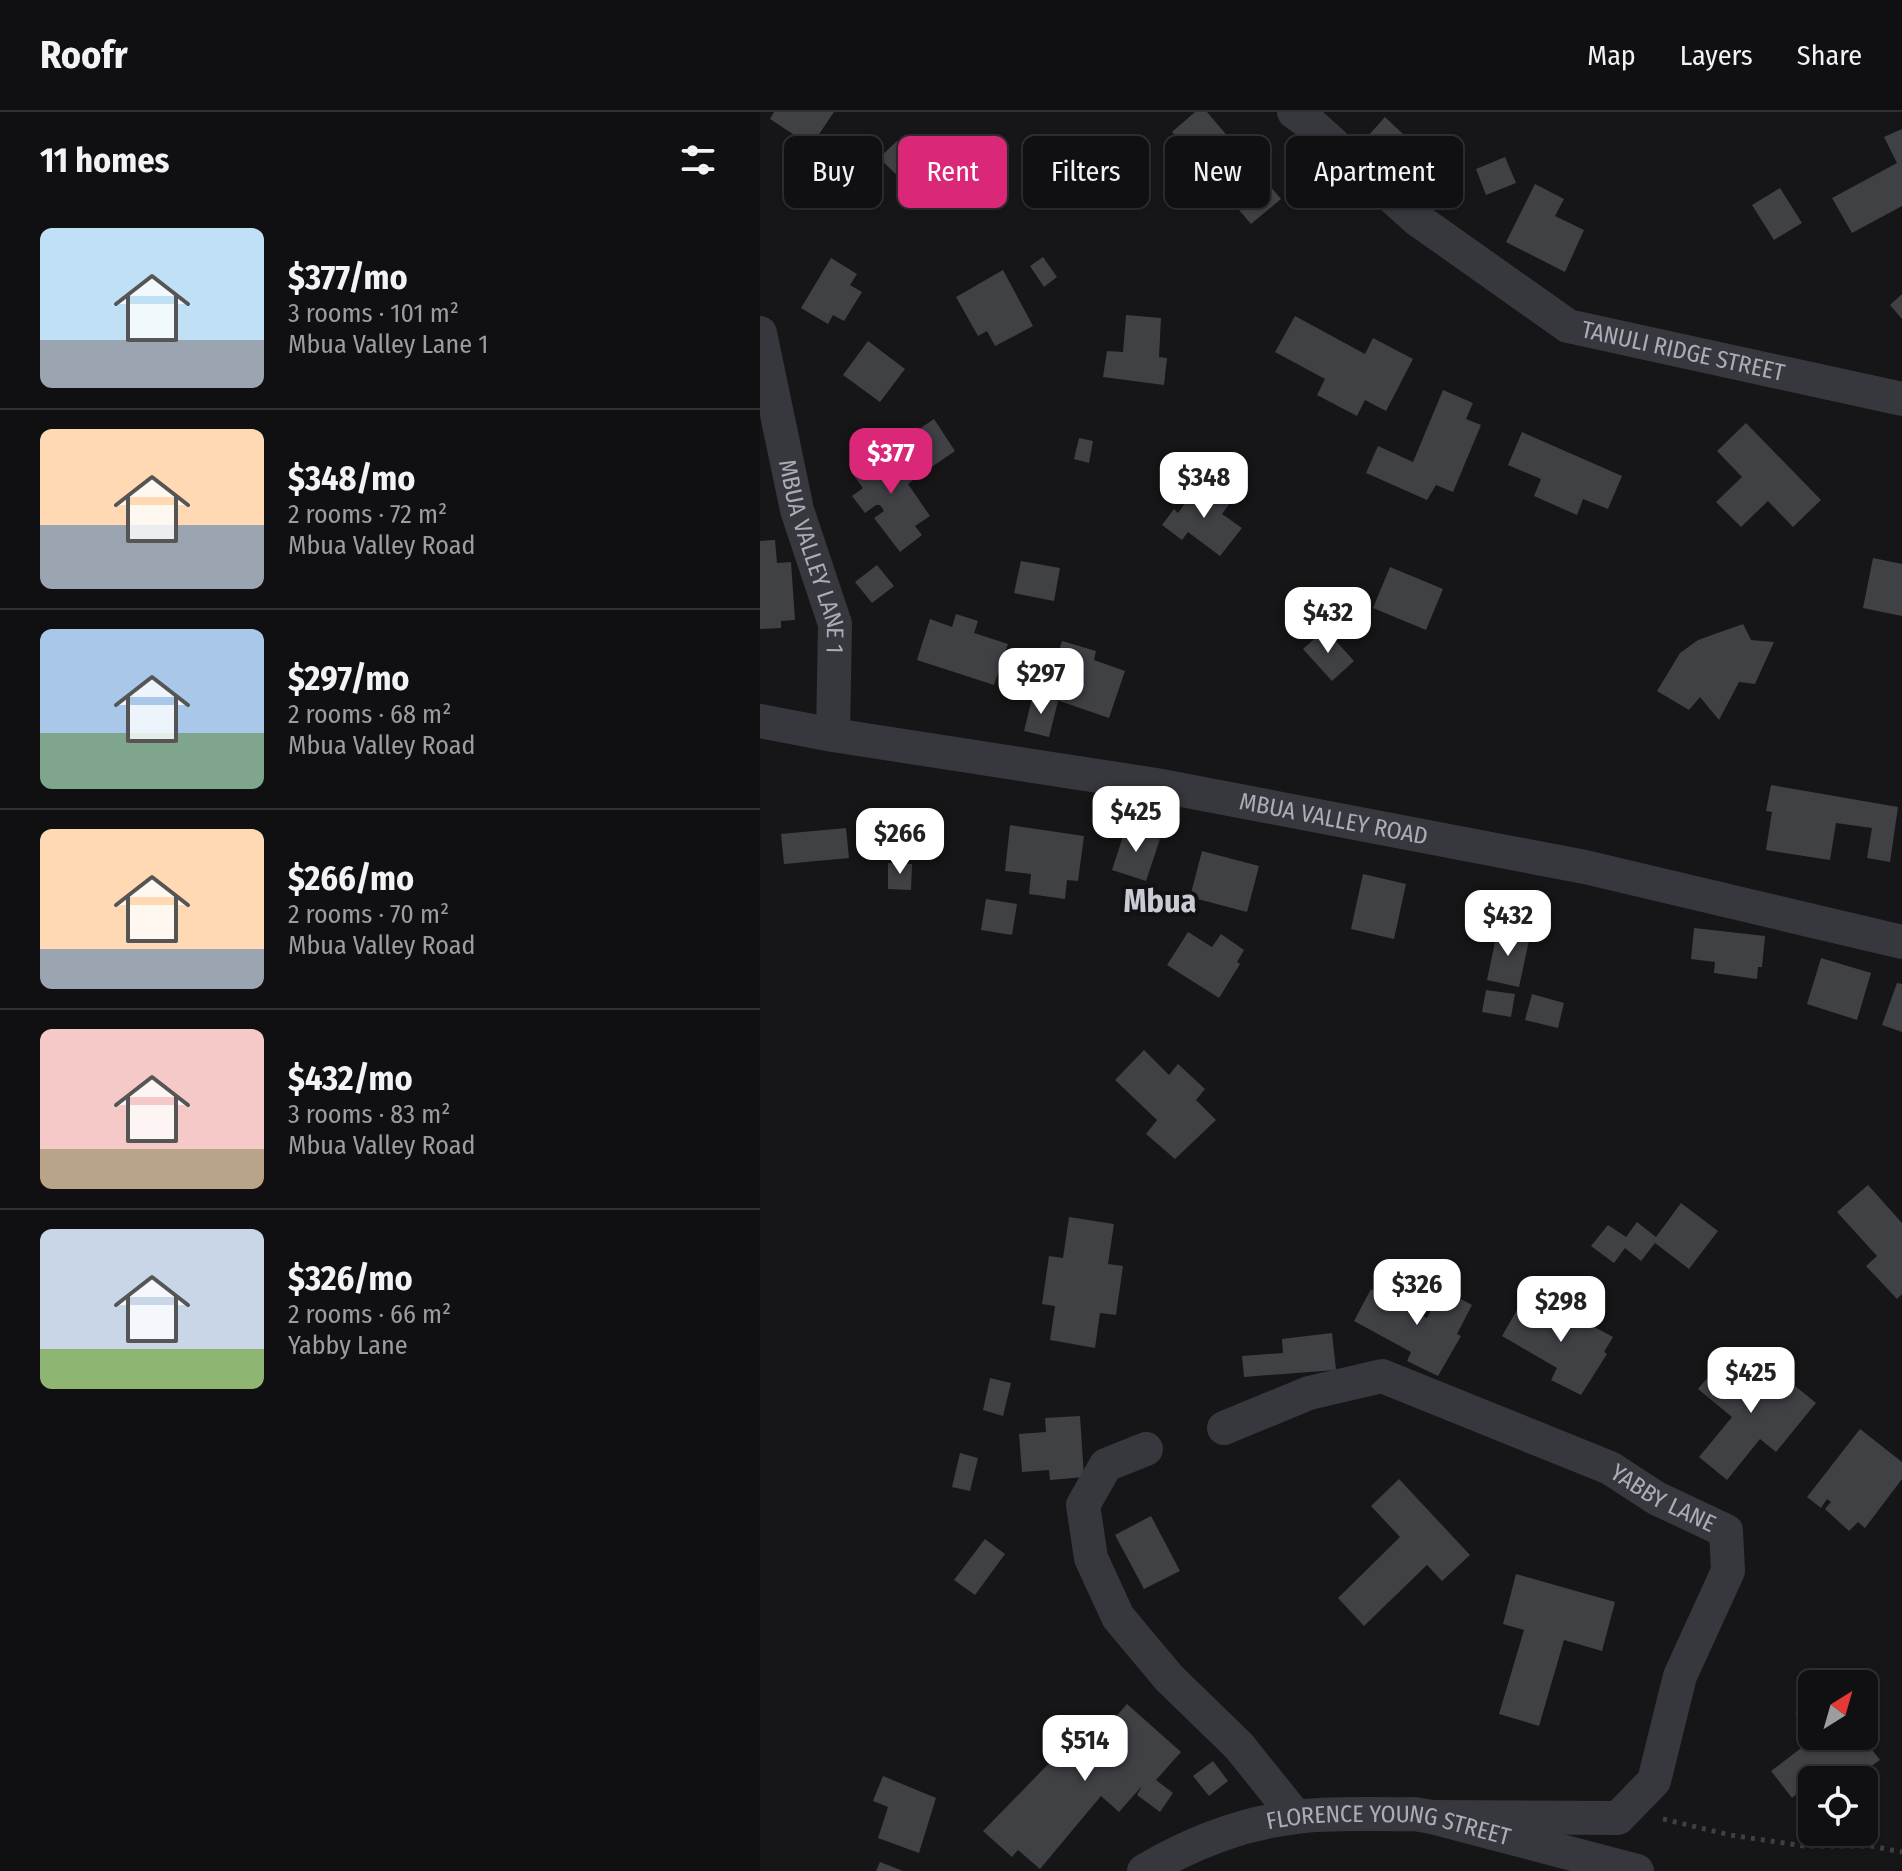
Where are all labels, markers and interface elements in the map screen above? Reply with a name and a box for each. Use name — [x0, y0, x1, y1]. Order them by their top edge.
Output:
text: Roofr — [40, 32, 128, 78]
text: Map — [1587, 39, 1636, 72]
text: Layers — [1680, 39, 1753, 72]
text: Share — [1797, 39, 1862, 72]
chip: Buy — [784, 136, 882, 208]
chip: Rent — [898, 136, 1007, 208]
chip: Filters — [1023, 136, 1149, 208]
chip: New — [1165, 136, 1270, 208]
chip: Apartment — [1286, 136, 1463, 208]
icon: filters — [676, 138, 720, 182]
text: 11 homes — [40, 140, 169, 181]
text: $377/mo — [288, 257, 408, 298]
icon: home — [104, 260, 200, 356]
text: 3 rooms · 101 m² — [288, 298, 459, 329]
street label: TANULI RIDGE STREET — [1579, 315, 1787, 387]
text: Mbua Valley Lane 1 — [288, 329, 488, 360]
pin: $377 — [844, 428, 938, 496]
text: $377 — [867, 438, 915, 469]
pin: $348 — [1157, 452, 1251, 520]
street label: MBUA VALLEY LANE 1 — [773, 457, 849, 654]
text: $348/mo — [288, 458, 415, 499]
icon: home — [104, 461, 200, 557]
text: $348 — [1178, 462, 1230, 493]
text: 2 rooms · 72 m² — [288, 499, 447, 530]
text: Mbua Valley Road — [288, 530, 475, 561]
pin: $432 — [1281, 587, 1375, 655]
text: $432 — [1303, 597, 1353, 628]
pin: $297 — [994, 648, 1088, 716]
text: $297/mo — [288, 658, 410, 699]
text: $297 — [1017, 658, 1065, 689]
icon: home — [104, 661, 200, 757]
text: 2 rooms · 68 m² — [288, 699, 451, 730]
text: Mbua Valley Road — [288, 730, 475, 761]
pin: $425 — [1089, 786, 1183, 854]
street label: MBUA VALLEY ROAD — [1237, 787, 1430, 851]
text: $425 — [1111, 796, 1161, 827]
pin: $266 — [853, 808, 947, 876]
text: $266 — [874, 818, 926, 849]
text: $266/mo — [288, 858, 414, 899]
icon: home — [104, 861, 200, 957]
district label: Mbua — [1124, 882, 1197, 920]
pin: $432 — [1461, 890, 1555, 958]
text: 2 rooms · 70 m² — [288, 899, 449, 930]
text: $432 — [1483, 900, 1533, 931]
text: Mbua Valley Road — [288, 930, 475, 961]
text: $432/mo — [288, 1058, 413, 1099]
icon: home — [104, 1061, 200, 1157]
text: 3 rooms · 83 m² — [288, 1099, 450, 1130]
text: Mbua Valley Road — [288, 1130, 475, 1161]
text: $326/mo — [288, 1258, 413, 1299]
pin: $326 — [1370, 1259, 1464, 1327]
icon: home — [104, 1261, 200, 1357]
text: $326 — [1392, 1269, 1442, 1300]
pin: $298 — [1514, 1276, 1608, 1344]
text: $298 — [1535, 1286, 1587, 1317]
text: 2 rooms · 66 m² — [288, 1299, 451, 1330]
text: Yabby Lane — [288, 1330, 408, 1361]
pin: $425 — [1704, 1347, 1798, 1415]
text: $425 — [1726, 1357, 1776, 1388]
street label: YABBY LANE — [1605, 1458, 1720, 1538]
north arrow — [1798, 1670, 1878, 1750]
map controls — [1798, 1670, 1878, 1846]
pin: $514 — [1038, 1715, 1132, 1783]
text: $514 — [1061, 1725, 1109, 1756]
button: locate — [1798, 1766, 1878, 1846]
street label: FLORENCE YOUNG STREET — [1264, 1799, 1514, 1851]

